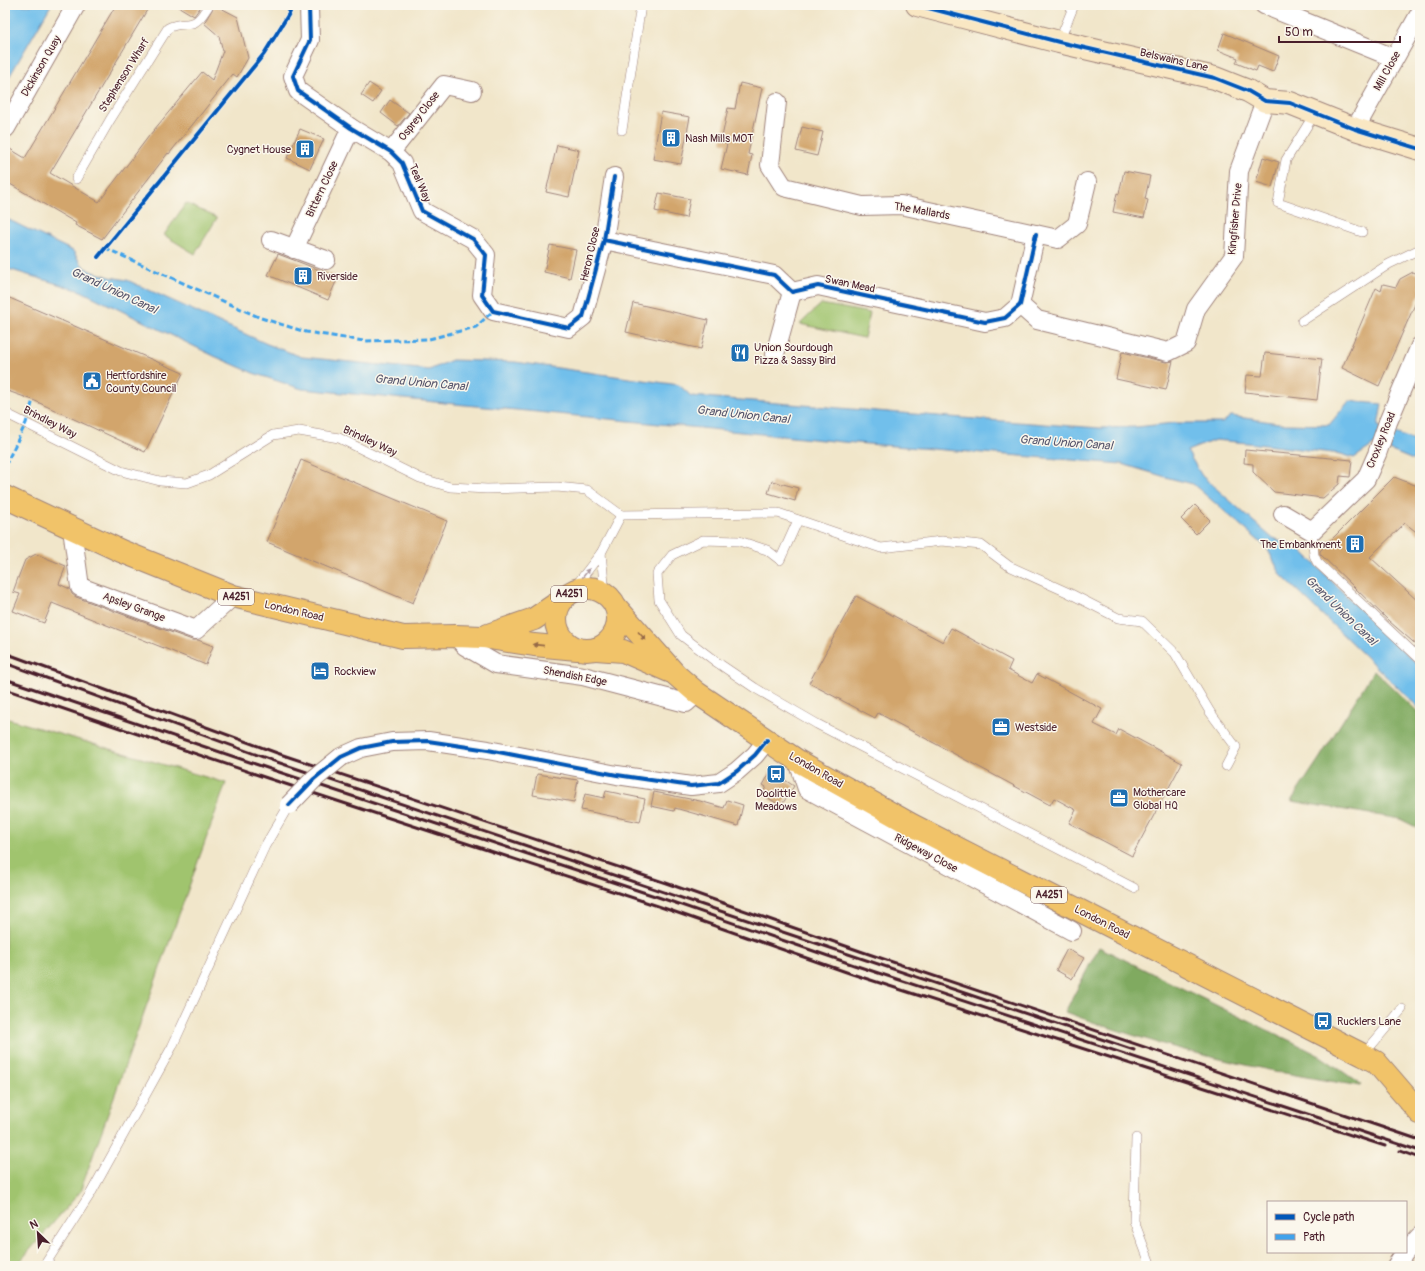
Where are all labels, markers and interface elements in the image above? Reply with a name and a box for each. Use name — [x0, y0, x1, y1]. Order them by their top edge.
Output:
scale bar — [1279, 18, 1400, 44]
text: 50 m — [1285, 25, 1313, 40]
street label: Dickinson Quay — [18, 33, 64, 99]
street label: Stephenson Wharf — [96, 35, 152, 115]
street label: Belswains Lane — [1139, 46, 1210, 74]
street label: Mill Close — [1371, 48, 1403, 93]
street label: Osprey Close — [396, 88, 443, 143]
building icon: Nash Mills MOT — [660, 127, 682, 149]
place label: Nash Mills MOT — [685, 132, 753, 145]
building icon: Cygnet House — [294, 138, 316, 160]
place label: Cygnet House — [227, 143, 292, 156]
street label: Bittern Close — [303, 158, 341, 219]
street label: Teal Way — [406, 162, 434, 204]
street label: Kingfisher Drive — [1225, 182, 1245, 255]
street label: The Mallards — [893, 200, 951, 222]
street label: Heron Close — [577, 225, 603, 283]
water label: Grand Union Canal — [69, 265, 160, 318]
building icon: Riverside — [292, 265, 314, 287]
place label: Riverside — [317, 270, 358, 283]
street label: Swan Mead — [824, 272, 876, 296]
place label: Union Sourdough Pizza & Sassy Bird — [754, 341, 836, 367]
restaurant icon: Union Sourdough Pizza & Sassy Bird — [729, 342, 751, 364]
place label: Hertfordshire County Council — [106, 369, 176, 395]
public building icon: Hertfordshire County Council — [81, 370, 103, 392]
water label: Grand Union Canal — [374, 371, 469, 395]
street label: Brindley Way — [21, 403, 79, 441]
water label: Grand Union Canal — [696, 403, 791, 427]
street label: Croxley Road — [1364, 410, 1398, 470]
street label: Brindley Way — [341, 423, 399, 459]
water label: Grand Union Canal — [1019, 432, 1114, 454]
building icon: The Embankment — [1344, 533, 1366, 555]
place label: The Embankment — [1260, 538, 1342, 551]
one-way arrow — [582, 567, 590, 578]
water label: Grand Union Canal — [1302, 573, 1381, 650]
road number: A4251 — [551, 586, 587, 602]
road number: A4251 — [218, 589, 254, 605]
street label: Apsley Grange — [101, 590, 168, 625]
street label: London Road — [263, 598, 325, 624]
one-way arrow — [638, 631, 647, 641]
one-way arrow — [532, 642, 545, 649]
hotel icon: Rockview — [309, 660, 331, 682]
street label: Shendish Edge — [542, 663, 609, 689]
place label: Rockview — [334, 665, 377, 678]
office icon: Westside — [990, 716, 1012, 738]
place label: Westside — [1015, 721, 1058, 734]
street label: London Road — [787, 749, 845, 791]
bus stop icon: Doolittle Meadows — [765, 763, 787, 785]
place label: Mothercare Global HQ — [1133, 786, 1186, 812]
place label: Doolittle Meadows — [755, 787, 797, 813]
office icon: Mothercare Global HQ — [1108, 787, 1130, 809]
street label: Ridgeway Close — [892, 831, 960, 875]
road number: A4251 — [1031, 887, 1067, 903]
street label: London Road — [1072, 902, 1132, 942]
bus stop icon: Rucklers Lane — [1312, 1010, 1334, 1032]
place label: Rucklers Lane — [1337, 1015, 1402, 1028]
legend — [1267, 1201, 1407, 1253]
text: Cycle path — [1303, 1210, 1355, 1225]
north arrow — [18, 1213, 58, 1253]
text: N — [28, 1217, 41, 1232]
text: Path — [1303, 1230, 1325, 1245]

